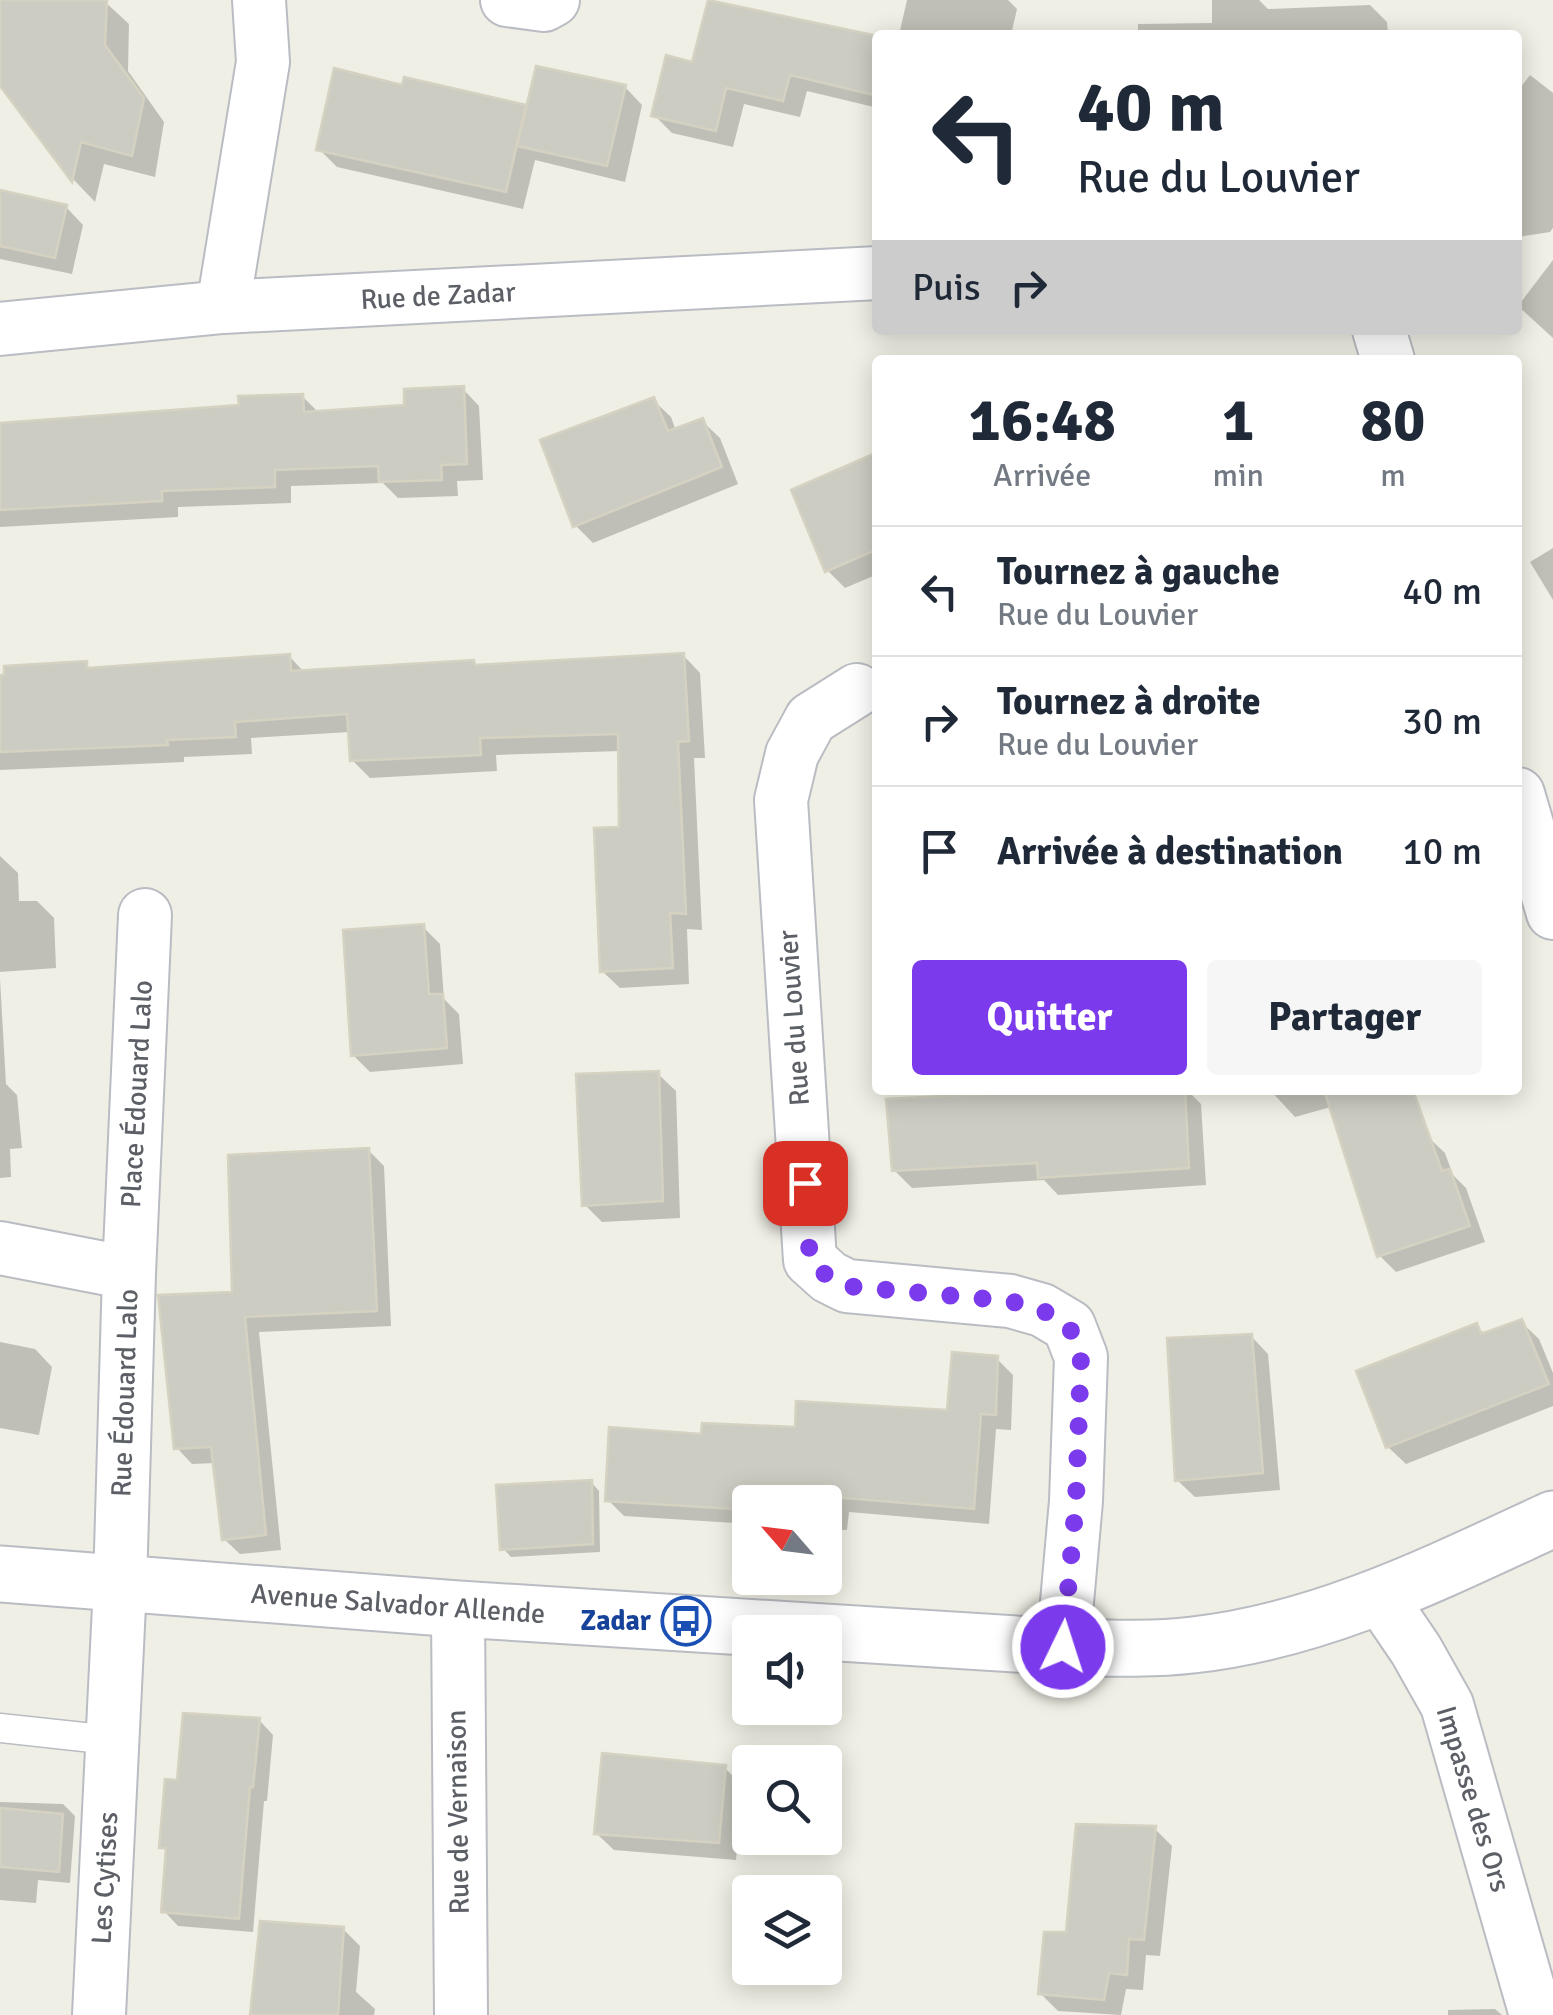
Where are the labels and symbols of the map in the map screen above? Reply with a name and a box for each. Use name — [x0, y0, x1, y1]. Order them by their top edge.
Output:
street label: Rue de Zadar — [360, 275, 517, 317]
street label: Rue du Louvier — [771, 928, 817, 1107]
street label: Place Édouard Lalo — [114, 979, 160, 1209]
pin — [763, 1141, 848, 1226]
street label: Rue Édouard Lalo — [104, 1288, 146, 1498]
north arrow — [732, 1485, 842, 1595]
street label: Avenue Salvador Allende — [250, 1577, 546, 1631]
bus stop icon: Zadar — [660, 1595, 712, 1647]
position arrow — [1011, 1595, 1115, 1699]
place label: Zadar — [580, 1604, 652, 1638]
street label: Impasse des Ors — [1429, 1702, 1517, 1896]
street label: Rue de Vernaison — [439, 1709, 477, 1915]
street label: Les Cytises — [85, 1811, 125, 1945]

